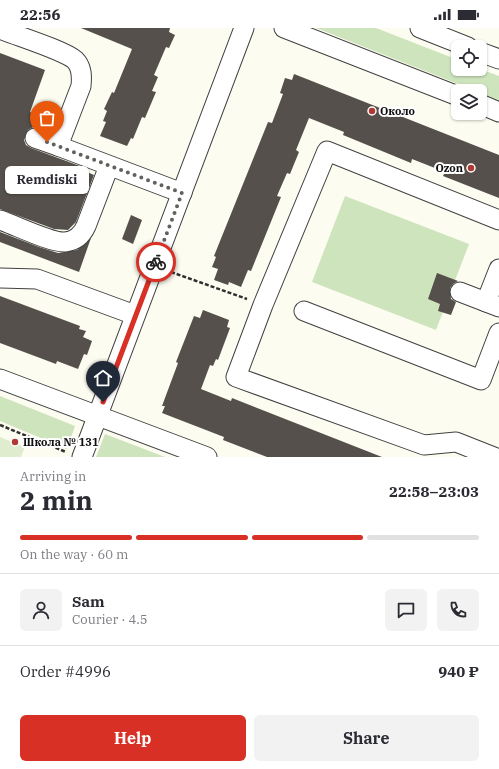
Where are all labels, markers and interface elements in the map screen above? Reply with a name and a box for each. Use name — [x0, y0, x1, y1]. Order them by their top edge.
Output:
text: 22:56 — [20, 5, 61, 24]
map controls — [451, 40, 487, 120]
button: locate — [451, 40, 487, 76]
button: layers — [451, 84, 487, 120]
pin — [30, 101, 64, 142]
place label: Около — [380, 104, 415, 118]
marker: Около — [367, 106, 377, 116]
icon: bag — [36, 107, 58, 129]
place label: Ozon — [435, 161, 463, 175]
marker: Ozon — [466, 163, 476, 173]
callout: Remdiski — [5, 166, 89, 194]
text: Remdiski — [17, 171, 77, 188]
courier — [136, 242, 176, 282]
icon: bike — [145, 251, 167, 273]
pin — [86, 361, 120, 402]
icon: home — [92, 367, 114, 389]
place label: Школа № 131 — [23, 435, 99, 449]
marker: Школа № 131 — [10, 437, 20, 447]
text: Arriving in — [20, 468, 86, 485]
text: 22:58–23:03 — [389, 482, 479, 501]
text: 2 min — [20, 483, 93, 517]
text: On the way · 60 m — [20, 546, 128, 563]
button: person — [20, 589, 62, 631]
button: chat — [385, 589, 427, 631]
button: phone — [437, 589, 479, 631]
text: Sam — [72, 592, 105, 611]
text: Courier · 4.5 — [72, 611, 148, 628]
text: Order #4996 — [20, 662, 111, 681]
text: 940 ₽ — [438, 662, 479, 681]
button: Help — [20, 715, 246, 761]
button: Share — [254, 715, 479, 761]

